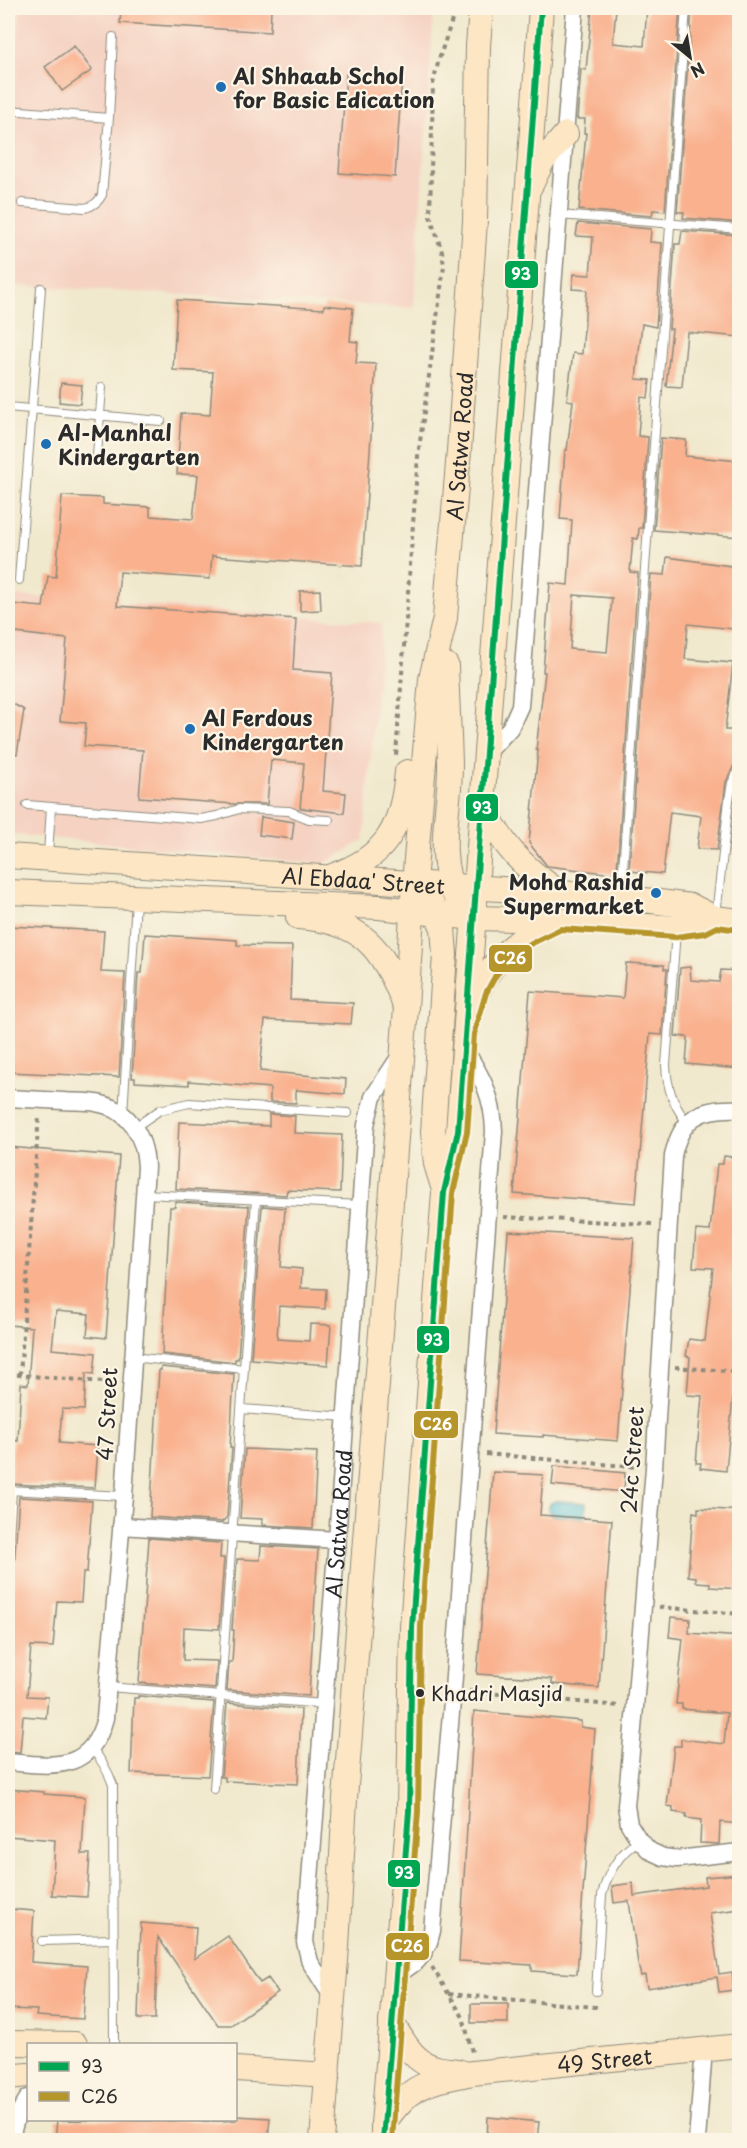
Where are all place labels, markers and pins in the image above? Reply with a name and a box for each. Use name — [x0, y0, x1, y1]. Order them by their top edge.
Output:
place label: Al Shhaab Schol for Basic Edication — [232, 59, 435, 115]
marker: Al Shhaab Schol for Basic Edication — [214, 80, 228, 94]
place label: Al-Manhal Kindergarten — [58, 416, 200, 472]
marker: Al-Manhal Kindergarten — [39, 437, 53, 451]
place label: Al Ferdous Kindergarten — [202, 701, 344, 757]
marker: Al Ferdous Kindergarten — [183, 722, 197, 736]
place label: Mohd Rashid Supermarket — [503, 865, 644, 921]
marker: Mohd Rashid Supermarket — [649, 886, 663, 900]
place label: Khadri Masjid — [431, 1678, 563, 1708]
marker: Khadri Masjid — [414, 1687, 426, 1699]

